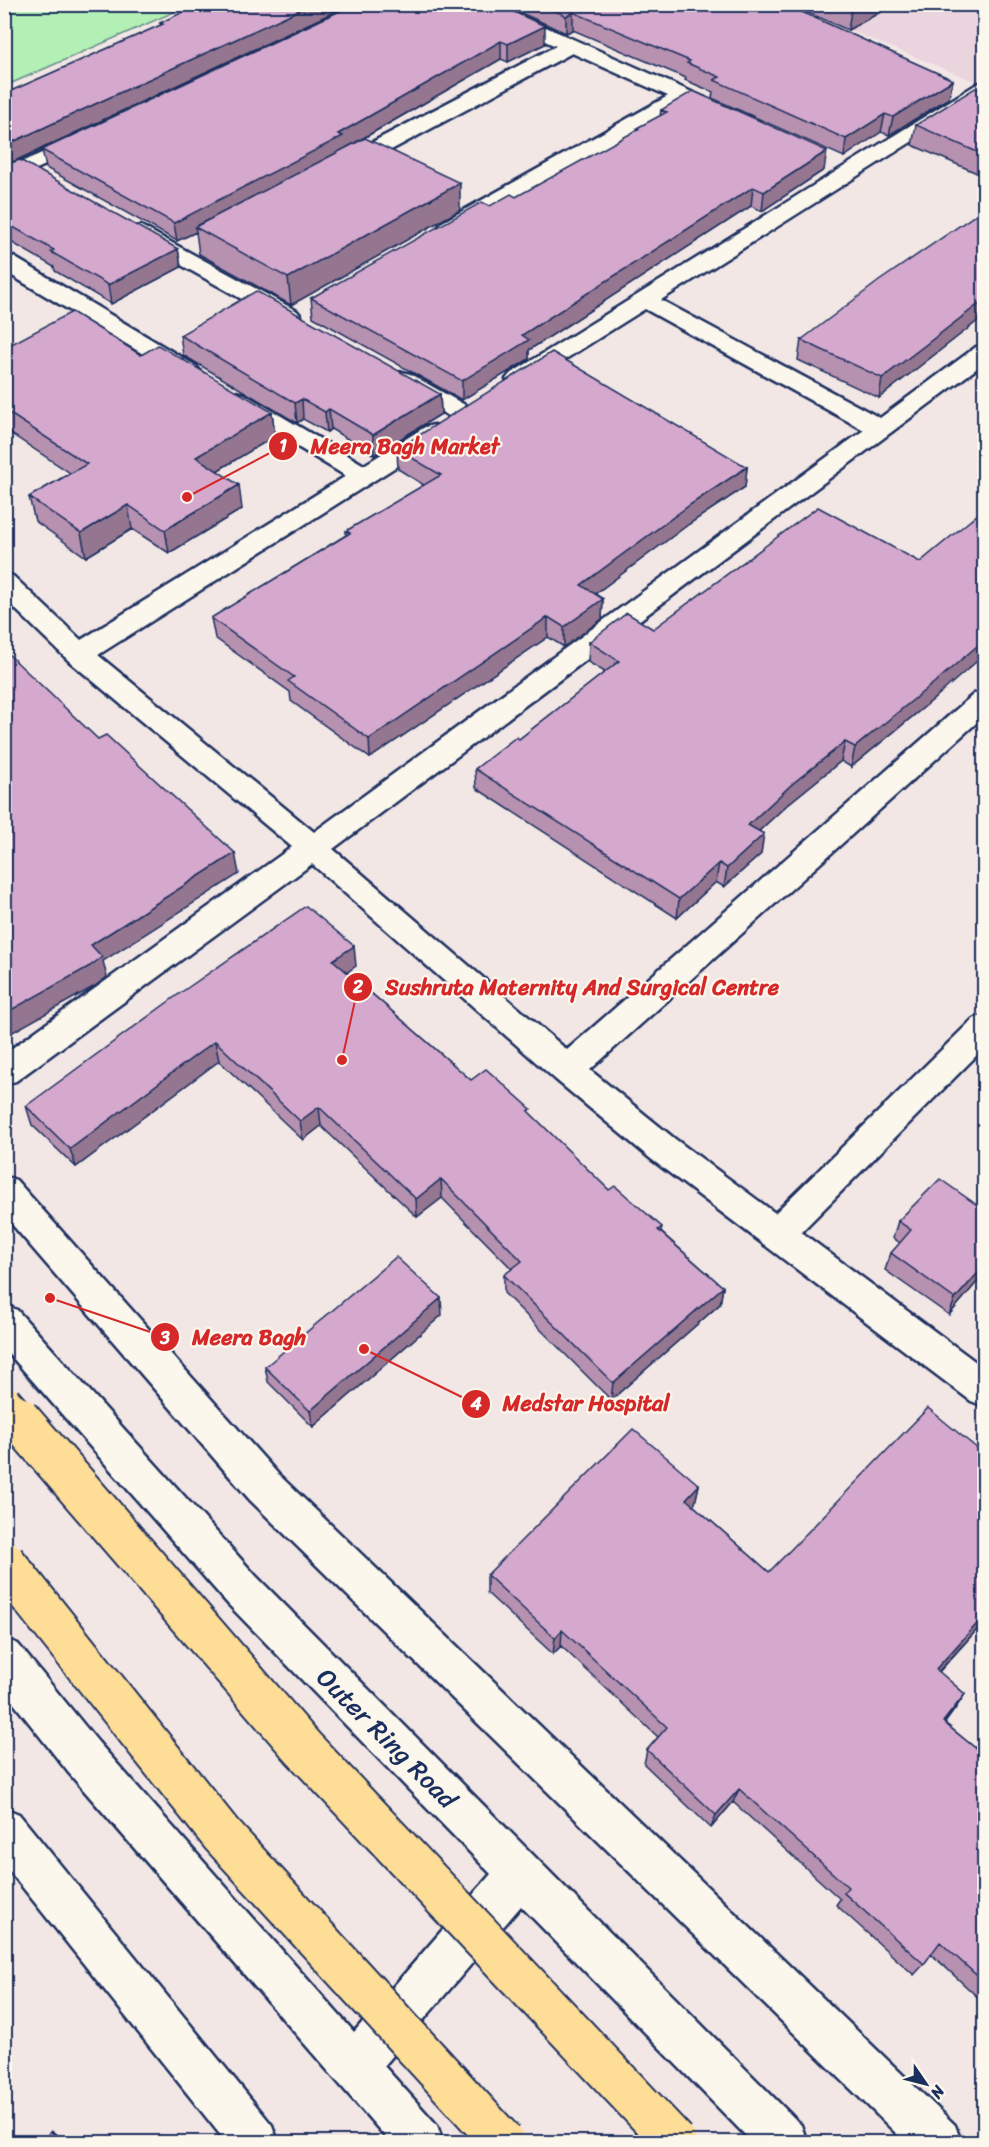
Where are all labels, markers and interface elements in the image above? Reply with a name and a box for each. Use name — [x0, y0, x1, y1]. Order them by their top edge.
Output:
callout: Meera Bagh Market — [268, 426, 512, 466]
text: Meera Bagh Market — [310, 427, 501, 466]
text: 1 — [279, 430, 287, 462]
callout: Sushruta Maternity And Surgical Centre — [343, 967, 792, 1007]
text: Sushruta Maternity And Surgical Centre — [384, 968, 780, 1007]
text: 2 — [352, 971, 364, 1003]
callout: Meera Bagh — [150, 1317, 318, 1357]
text: Meera Bagh — [191, 1318, 307, 1357]
text: 3 — [159, 1322, 170, 1354]
callout: Medstar Hospital — [461, 1384, 682, 1424]
text: Medstar Hospital — [502, 1384, 671, 1423]
text: 4 — [469, 1388, 482, 1420]
street label: Outer Ring Road — [305, 1656, 471, 1822]
north arrow — [896, 2054, 956, 2114]
text: N — [922, 2079, 954, 2106]

